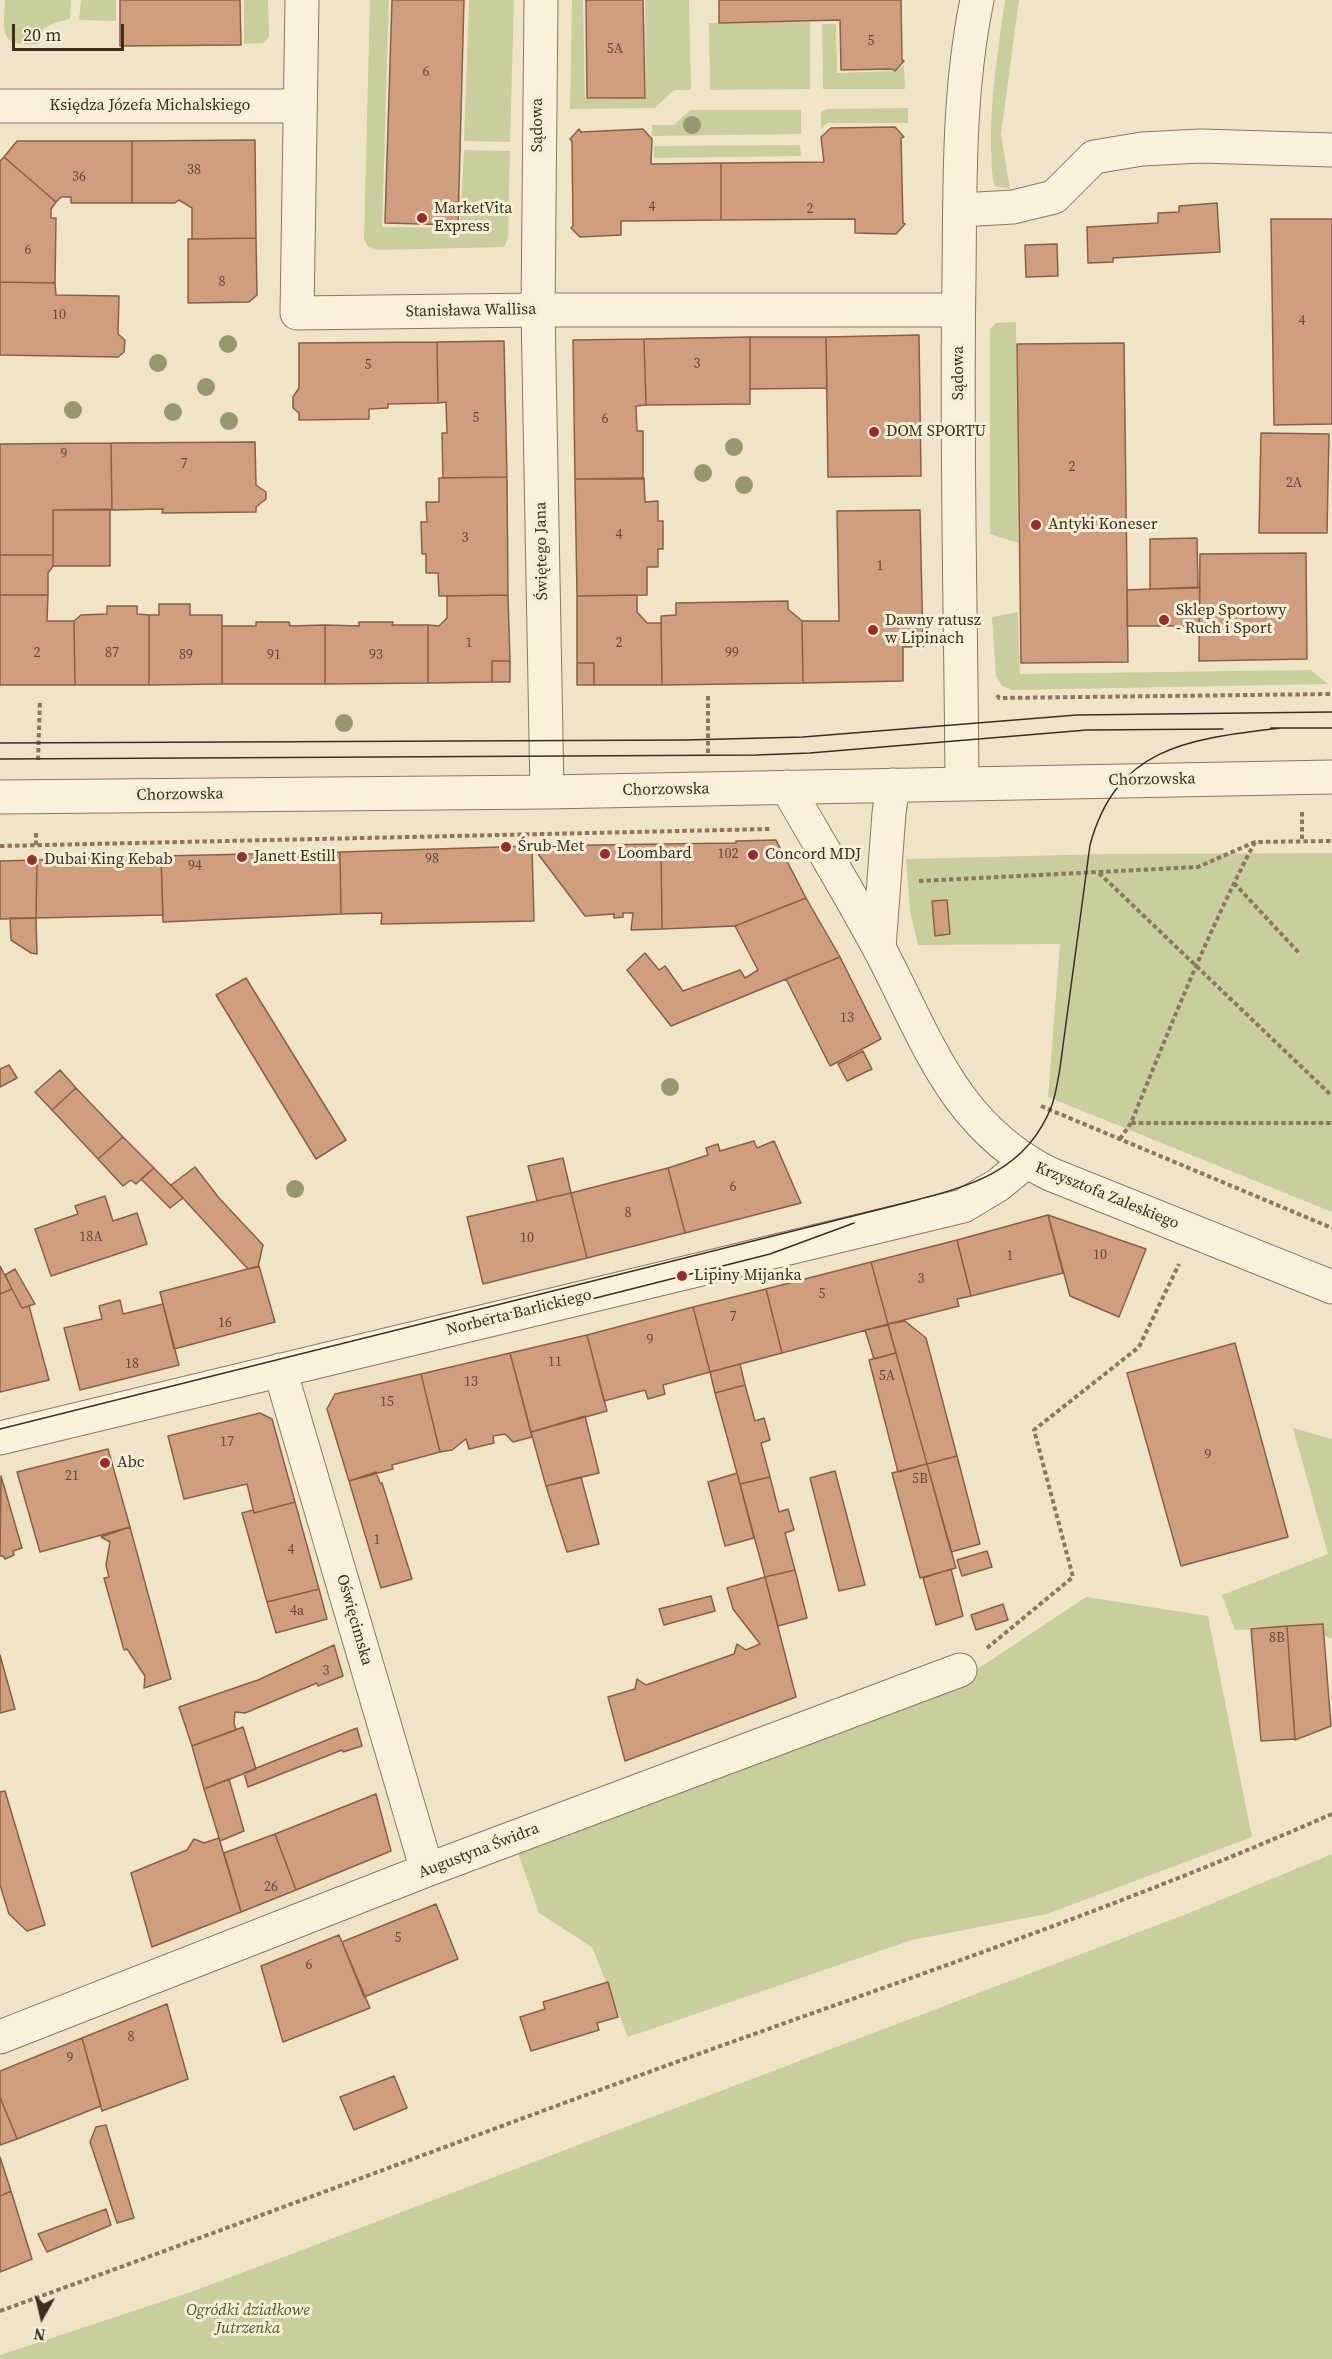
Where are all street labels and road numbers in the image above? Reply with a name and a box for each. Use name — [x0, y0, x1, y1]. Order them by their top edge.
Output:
street label: Księdza Józefa Michalskiego — [50, 96, 250, 116]
street label: Sądowa — [528, 98, 548, 152]
street label: Stanisława Wallisa — [406, 300, 536, 322]
street label: Sądowa — [949, 346, 969, 400]
street label: Świętego Jana — [532, 502, 552, 600]
street label: Chorzowska — [1108, 770, 1196, 790]
street label: Chorzowska — [622, 780, 710, 800]
street label: Chorzowska — [136, 785, 224, 805]
street label: Krzysztofa Zaleskiego — [1032, 1158, 1182, 1234]
street label: Norberta Barlickiego — [444, 1286, 594, 1340]
street label: Oświęcimska — [332, 1572, 376, 1668]
street label: Augustyna Świdra — [416, 1819, 542, 1883]

